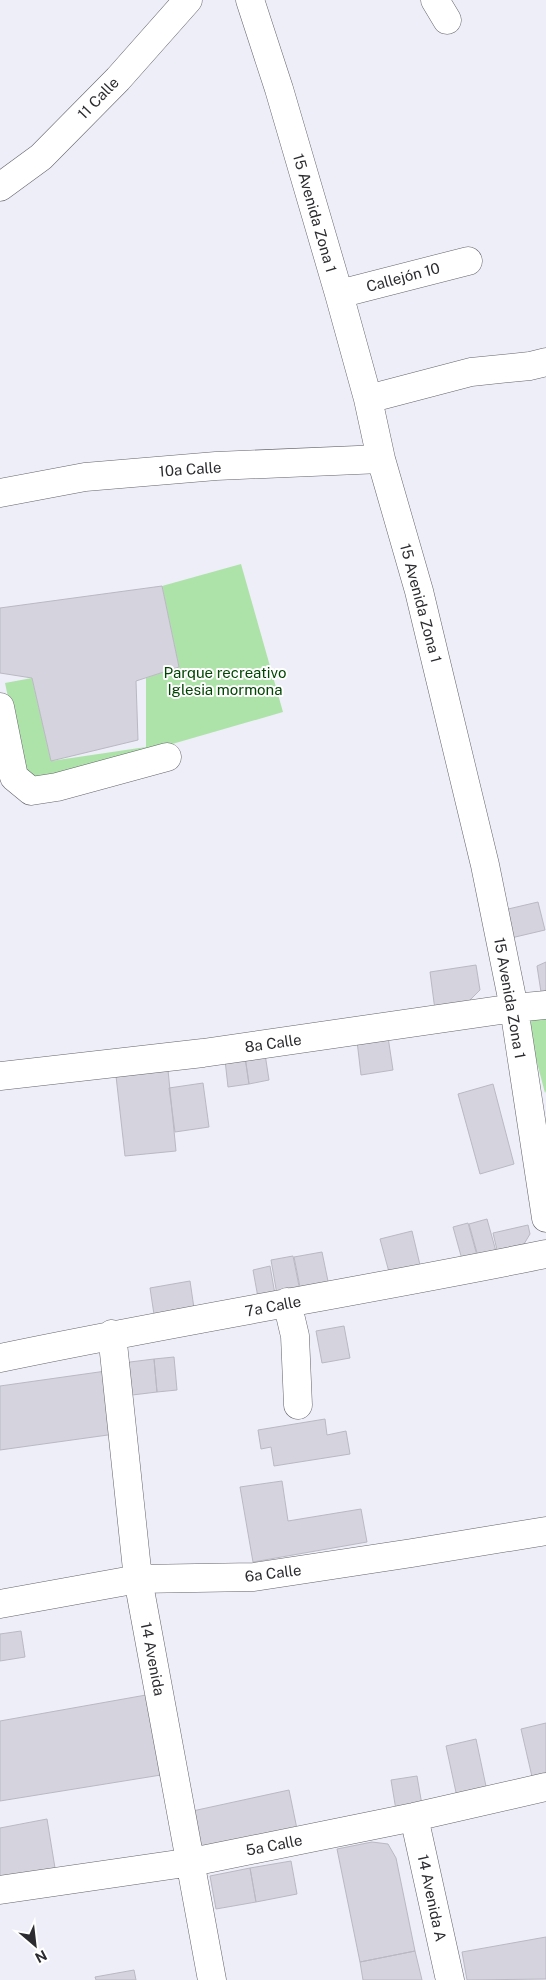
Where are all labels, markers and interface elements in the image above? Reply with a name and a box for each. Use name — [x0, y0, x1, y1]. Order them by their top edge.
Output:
street label: 11 Calle — [74, 74, 122, 122]
street label: 15 Avenida Zona 1 — [290, 152, 340, 274]
street label: Callejón 10 — [364, 259, 442, 295]
street label: 10a Calle — [158, 458, 222, 480]
street label: 15 Avenida Zona 1 — [397, 542, 445, 664]
park label: Parque recreativo Iglesia mormona — [164, 664, 286, 698]
street label: 15 Avenida Zona 1 — [491, 936, 529, 1060]
street label: 8a Calle — [244, 1031, 302, 1055]
street label: 7a Calle — [244, 1292, 302, 1320]
street label: 6a Calle — [244, 1561, 302, 1585]
street label: 14 Avenida — [138, 1621, 168, 1697]
street label: 5a Calle — [244, 1831, 304, 1859]
street label: 14 Avenida A — [414, 1853, 450, 1944]
north arrow — [10, 1920, 60, 1970]
text: N — [33, 1947, 50, 1966]

